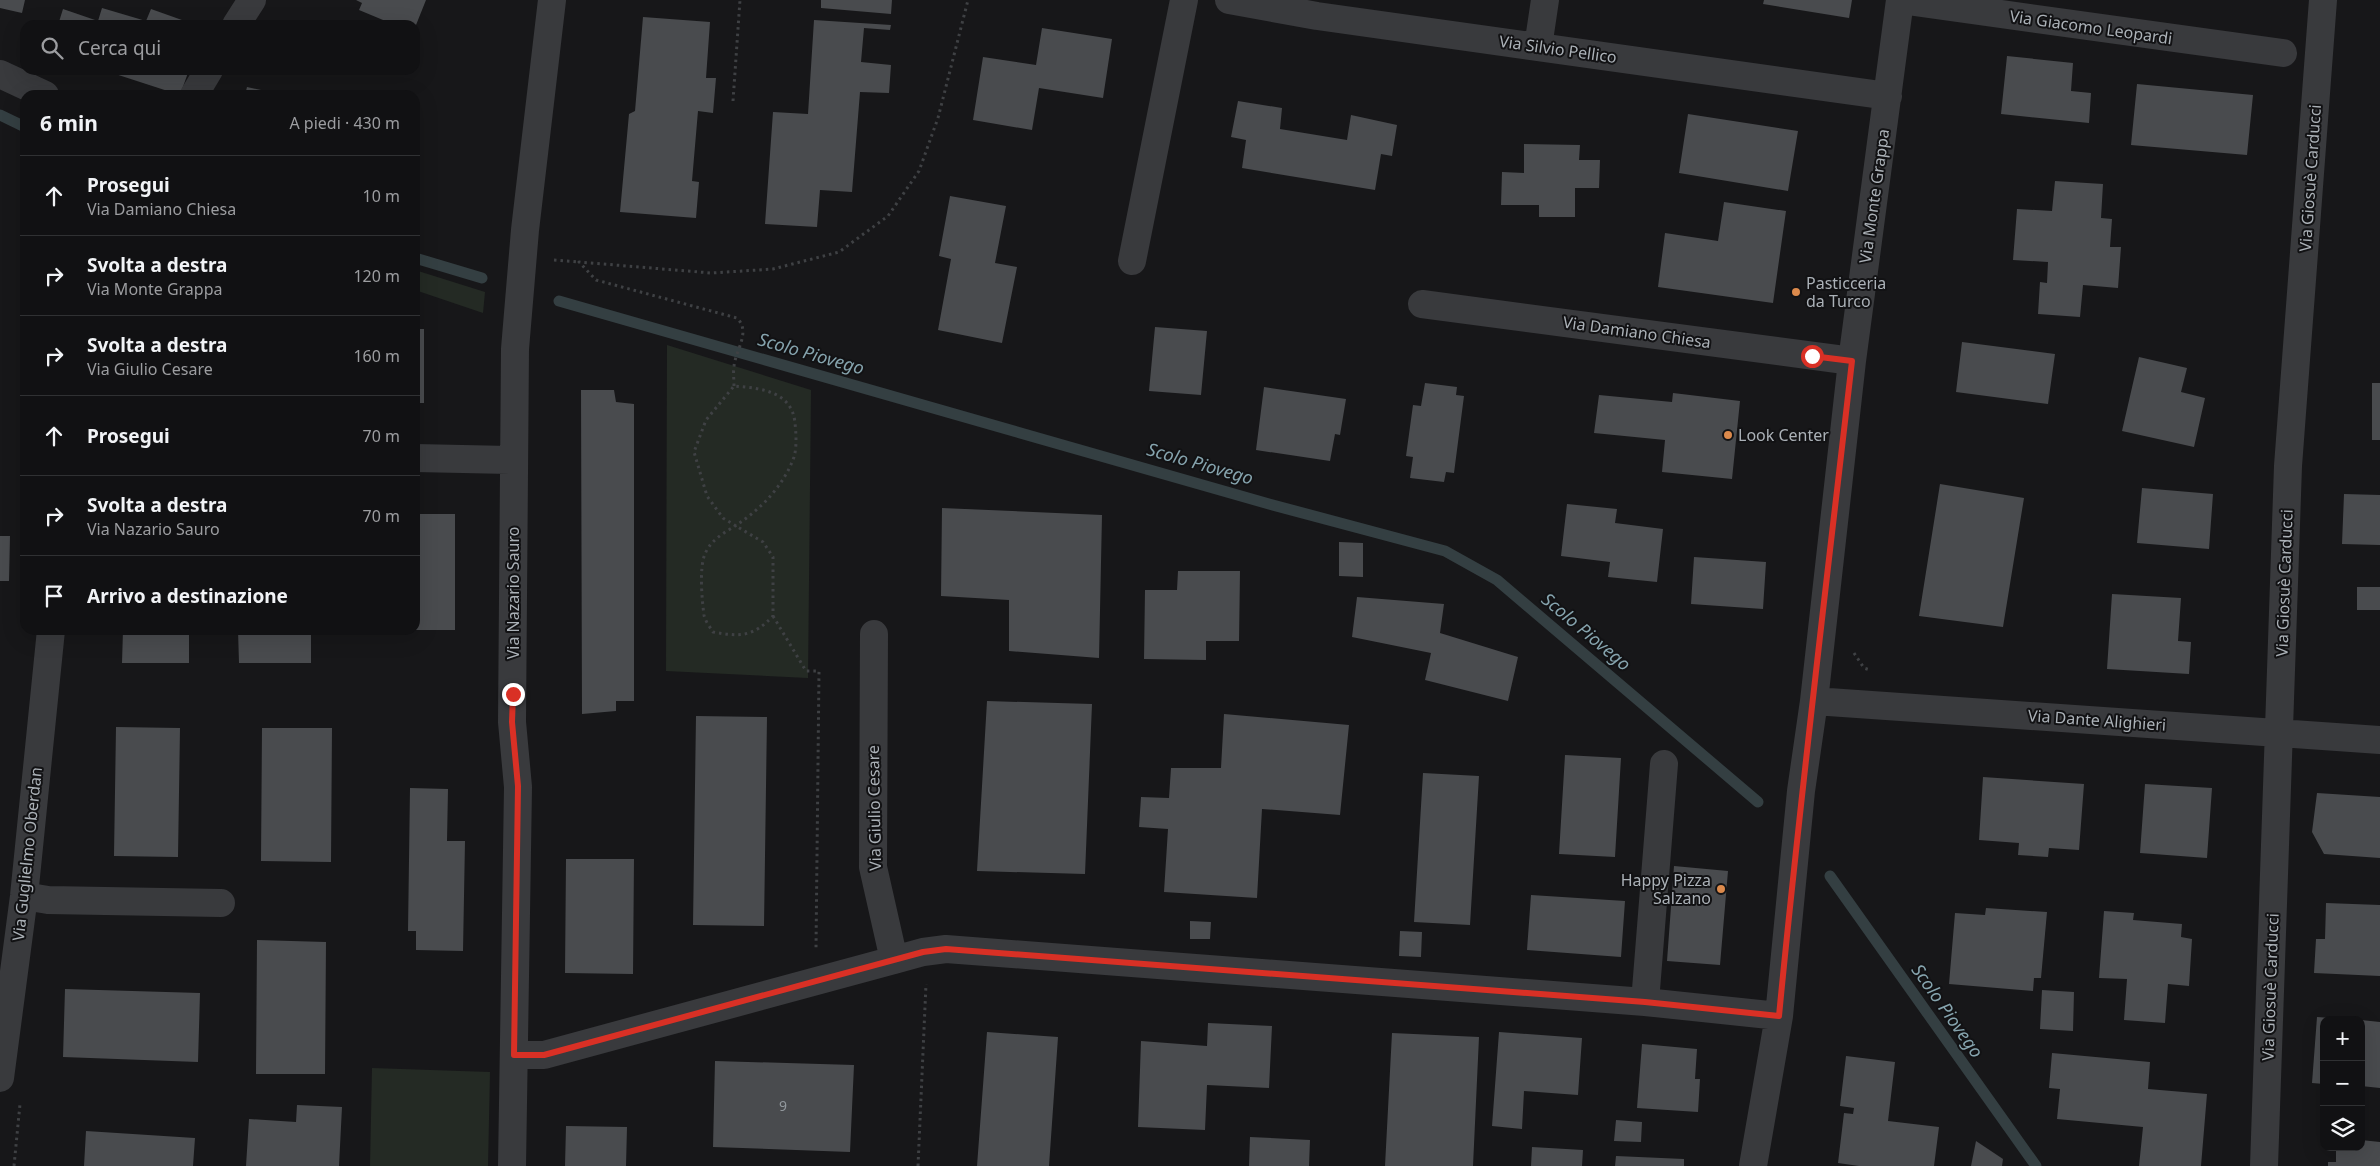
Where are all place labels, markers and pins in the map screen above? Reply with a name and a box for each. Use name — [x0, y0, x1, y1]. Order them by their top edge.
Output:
place label: Pasticceria da Turco — [1806, 272, 1886, 312]
marker: Pasticceria da Turco — [1790, 286, 1802, 298]
place label: Look Center — [1738, 424, 1829, 446]
marker: Look Center — [1722, 429, 1734, 441]
place label: Happy Pizza Salzano — [1621, 869, 1711, 909]
marker: Happy Pizza Salzano — [1715, 883, 1727, 895]

